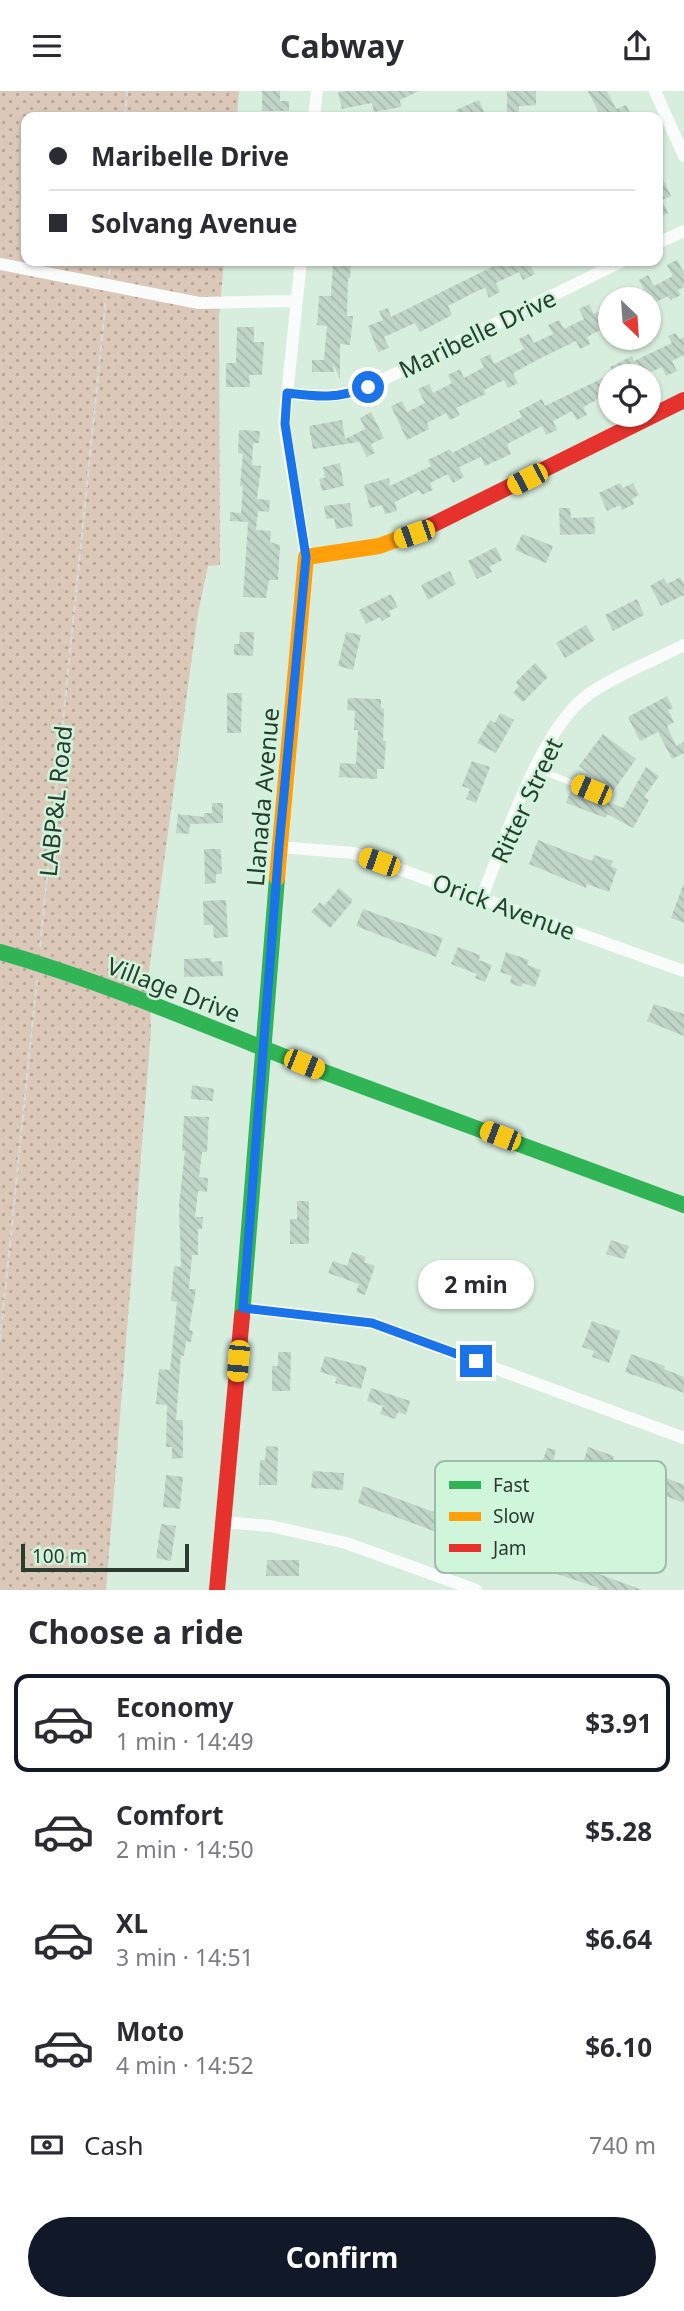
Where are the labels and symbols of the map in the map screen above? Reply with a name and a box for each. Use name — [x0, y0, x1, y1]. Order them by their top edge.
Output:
street label: Maribelle Drive — [393, 281, 561, 385]
north arrow — [598, 287, 662, 350]
route start — [352, 371, 384, 403]
car — [504, 460, 551, 498]
car — [391, 517, 438, 551]
street label: Llanada Avenue — [238, 706, 286, 888]
street label: LABP&L Road — [31, 724, 79, 878]
street label: Ritter Street — [482, 731, 570, 868]
car — [568, 772, 615, 808]
car — [356, 845, 403, 879]
street label: Orick Avenue — [428, 865, 580, 947]
street label: Village Drive — [103, 948, 245, 1030]
car — [281, 1046, 328, 1082]
car — [477, 1119, 524, 1153]
callout: 2 min — [418, 1259, 534, 1309]
car — [226, 1339, 251, 1383]
route end — [460, 1345, 492, 1377]
legend — [435, 1461, 666, 1573]
text: Fast — [493, 1472, 530, 1498]
text: Slow — [493, 1503, 534, 1529]
text: Jam — [491, 1535, 527, 1561]
scale bar — [21, 1541, 189, 1573]

